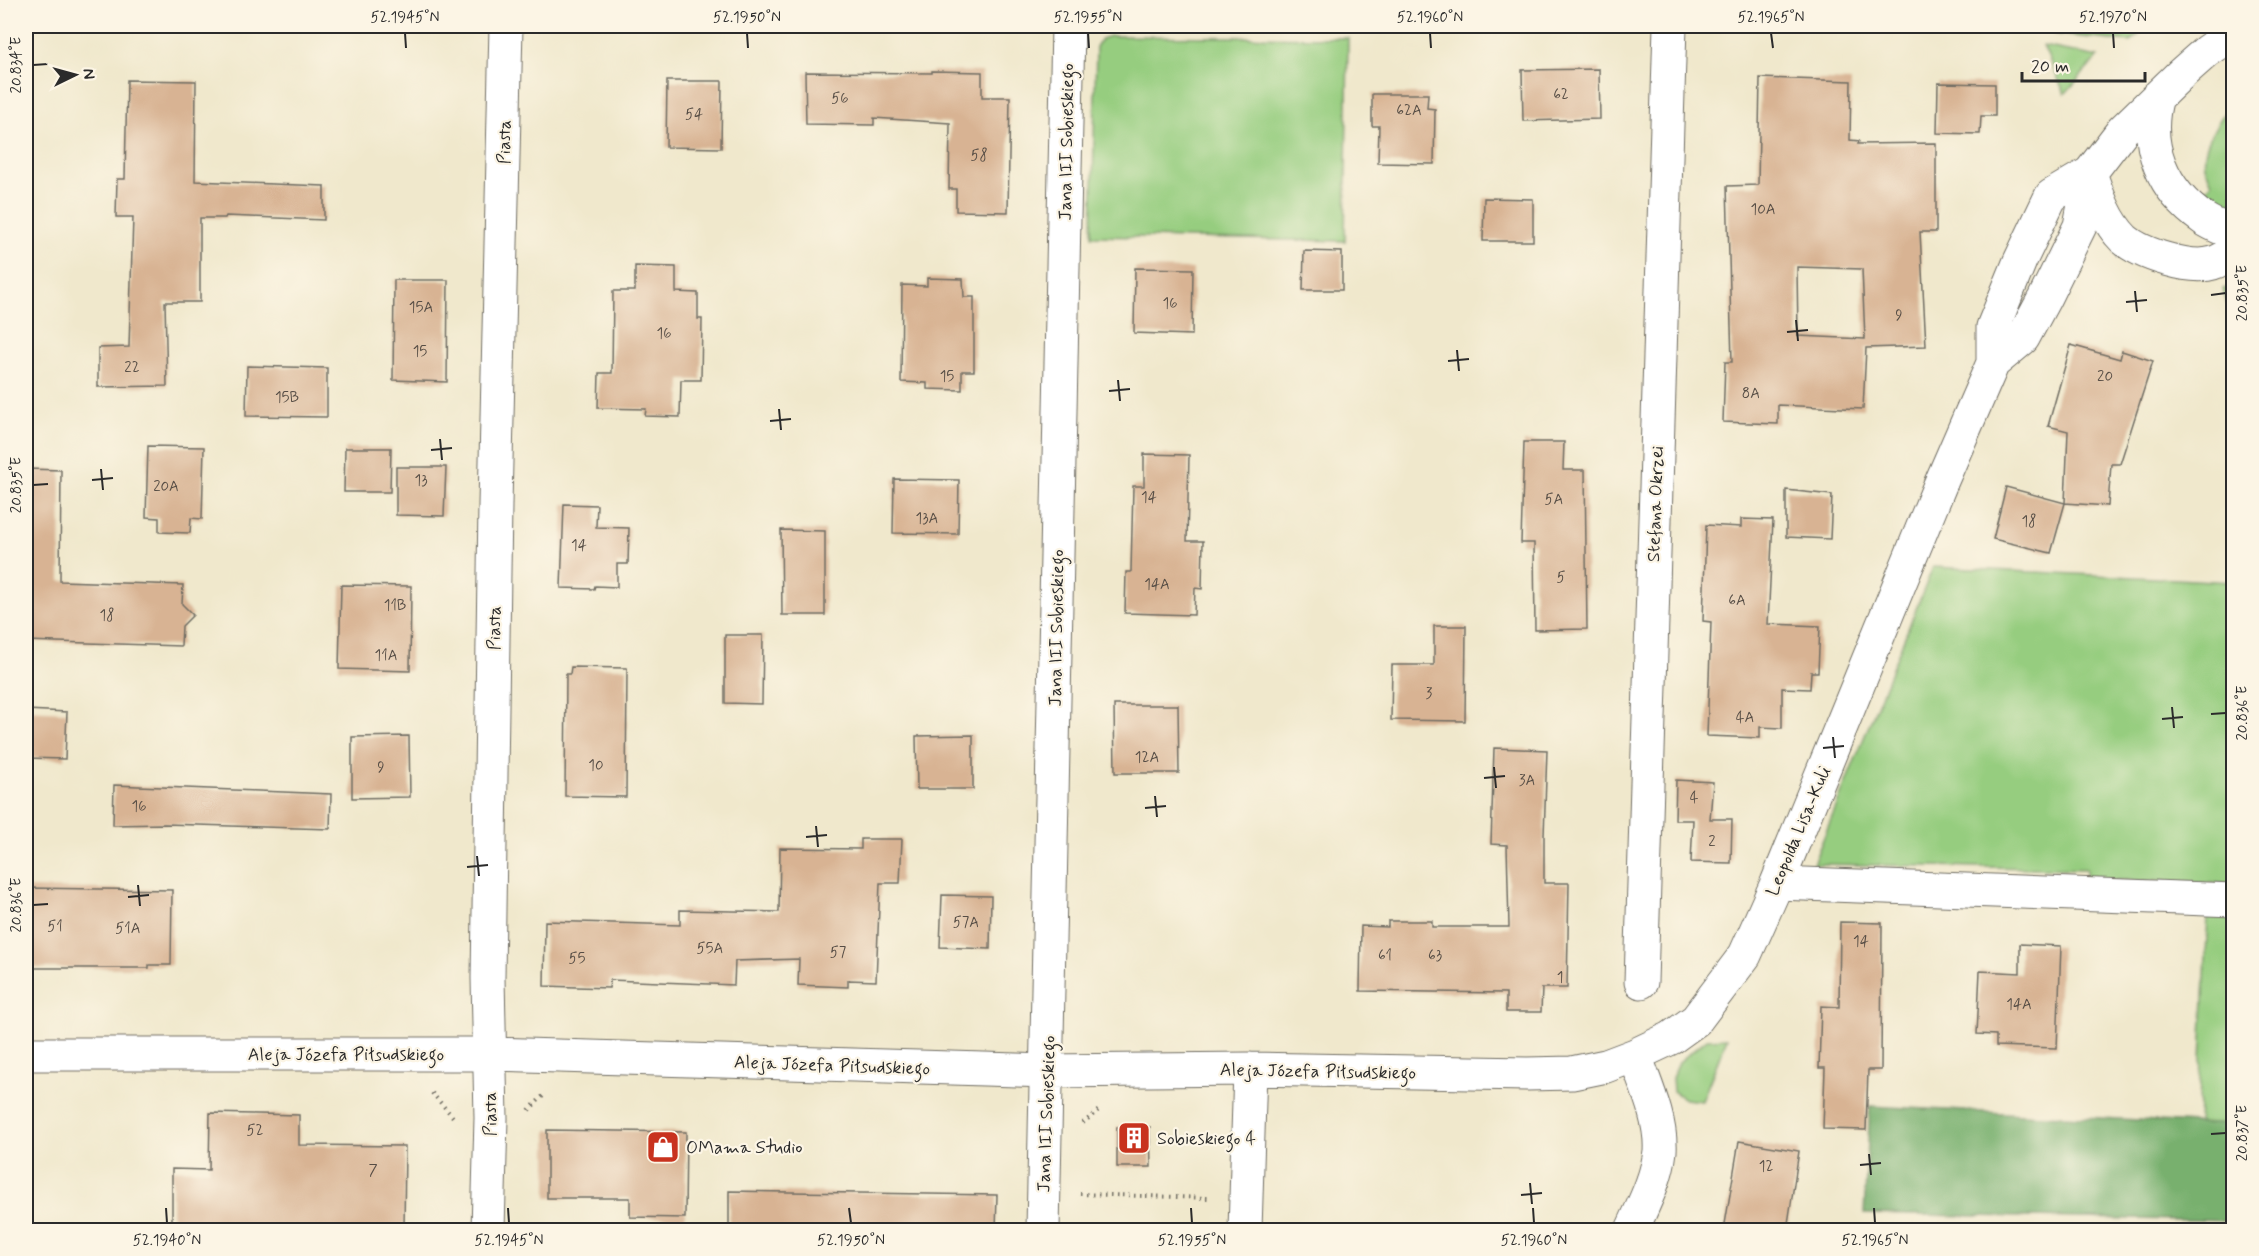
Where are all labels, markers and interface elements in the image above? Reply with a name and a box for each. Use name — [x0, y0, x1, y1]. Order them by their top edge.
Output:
text: 52.1945°N — [371, 8, 440, 28]
text: 52.1950°N — [713, 8, 781, 28]
text: 52.1955°N — [1054, 8, 1122, 28]
text: 52.1960°N — [1397, 8, 1463, 28]
text: 52.1965°N — [1737, 8, 1805, 28]
text: 52.1970°N — [2079, 8, 2147, 28]
text: 20.834°E — [7, 36, 27, 93]
north arrow — [45, 45, 105, 105]
scale bar — [2022, 45, 2145, 83]
text: 20 m — [2031, 55, 2069, 79]
street label: Jana III Sobieskiego — [1054, 63, 1082, 221]
text: N — [78, 68, 99, 80]
house number: 62 — [1553, 85, 1569, 105]
house number: 56 — [831, 89, 849, 109]
house number: 62A — [1396, 101, 1422, 121]
house number: 54 — [685, 105, 703, 125]
street label: Piasta — [493, 120, 517, 164]
house number: 58 — [970, 146, 988, 166]
house number: 10A — [1750, 200, 1776, 220]
text: 20.835°E — [2233, 265, 2253, 321]
house number: 16 — [1162, 294, 1178, 314]
house number: 15A — [409, 298, 433, 318]
house number: 9 — [1895, 306, 1903, 326]
house number: 16 — [656, 324, 672, 344]
house number: 15 — [413, 342, 427, 362]
house number: 22 — [124, 358, 140, 378]
house number: 15 — [940, 367, 954, 387]
house number: 20 — [2097, 367, 2113, 387]
house number: 8A — [1742, 384, 1760, 404]
house number: 15B — [275, 388, 299, 408]
street label: Stefana Okrzei — [1642, 446, 1670, 563]
text: 20.835°E — [7, 457, 27, 513]
house number: 13 — [414, 471, 428, 491]
house number: 20A — [153, 477, 179, 497]
house number: 14 — [1141, 488, 1157, 508]
house number: 5A — [1545, 490, 1563, 510]
house number: 13A — [916, 509, 938, 529]
house number: 18 — [2022, 512, 2036, 532]
house number: 14 — [571, 536, 587, 556]
street label: Jana III Sobieskiego — [1044, 549, 1072, 707]
house number: 5 — [1556, 568, 1566, 588]
house number: 14A — [1144, 575, 1170, 595]
house number: 6A — [1728, 591, 1746, 611]
house number: 11B — [384, 596, 406, 616]
house number: 18 — [100, 606, 114, 626]
street label: Piasta — [483, 606, 507, 650]
house number: 11A — [375, 646, 397, 666]
house number: 3 — [1426, 684, 1433, 704]
text: 20.836°E — [2233, 685, 2253, 741]
house number: 4A — [1736, 708, 1754, 728]
house number: 12A — [1135, 748, 1159, 768]
house number: 10 — [588, 756, 604, 776]
house number: 9 — [377, 758, 385, 778]
street label: Leopolda Lisa-Kuli — [1761, 763, 1837, 900]
house number: 3A — [1519, 771, 1535, 791]
house number: 4 — [1690, 788, 1699, 808]
house number: 16 — [131, 797, 147, 817]
house number: 2 — [1708, 832, 1716, 852]
text: 20.836°E — [7, 877, 27, 933]
house number: 57A — [953, 913, 979, 933]
house number: 51 — [47, 917, 63, 937]
house number: 51A — [115, 919, 141, 939]
house number: 14 — [1853, 932, 1869, 952]
house number: 55A — [697, 939, 723, 959]
house number: 57 — [830, 943, 847, 963]
house number: 61 — [1378, 946, 1392, 966]
house number: 63 — [1428, 946, 1442, 966]
house number: 55 — [569, 949, 586, 969]
house number: 1 — [1557, 968, 1563, 988]
house number: 14A — [2006, 995, 2032, 1015]
street label: Jana III Sobieskiego — [1032, 1035, 1064, 1193]
street label: Aleja Józefa Piłsudskiego — [248, 1043, 444, 1069]
street label: Aleja Józefa Piłsudskiego — [733, 1051, 930, 1083]
street label: Aleja Józefa Piłsudskiego — [1220, 1058, 1416, 1088]
street label: Piasta — [479, 1092, 503, 1136]
text: 20.837°E — [2233, 1105, 2253, 1161]
building icon: Sobieskiego 4 — [1116, 1120, 1152, 1156]
house number: 52 — [247, 1121, 264, 1141]
place label: Sobieskiego 4 — [1157, 1127, 1256, 1153]
shop icon: OMama Studio — [645, 1129, 681, 1165]
place label: OMama Studio — [686, 1136, 803, 1160]
house number: 12 — [1759, 1157, 1773, 1177]
house number: 7 — [368, 1161, 378, 1181]
text: 52.1940°N — [133, 1231, 201, 1251]
text: 52.1945°N — [475, 1231, 544, 1251]
text: 52.1950°N — [817, 1231, 885, 1251]
text: 52.1955°N — [1158, 1231, 1226, 1251]
text: 52.1960°N — [1501, 1231, 1567, 1251]
text: 52.1965°N — [1841, 1231, 1909, 1251]

